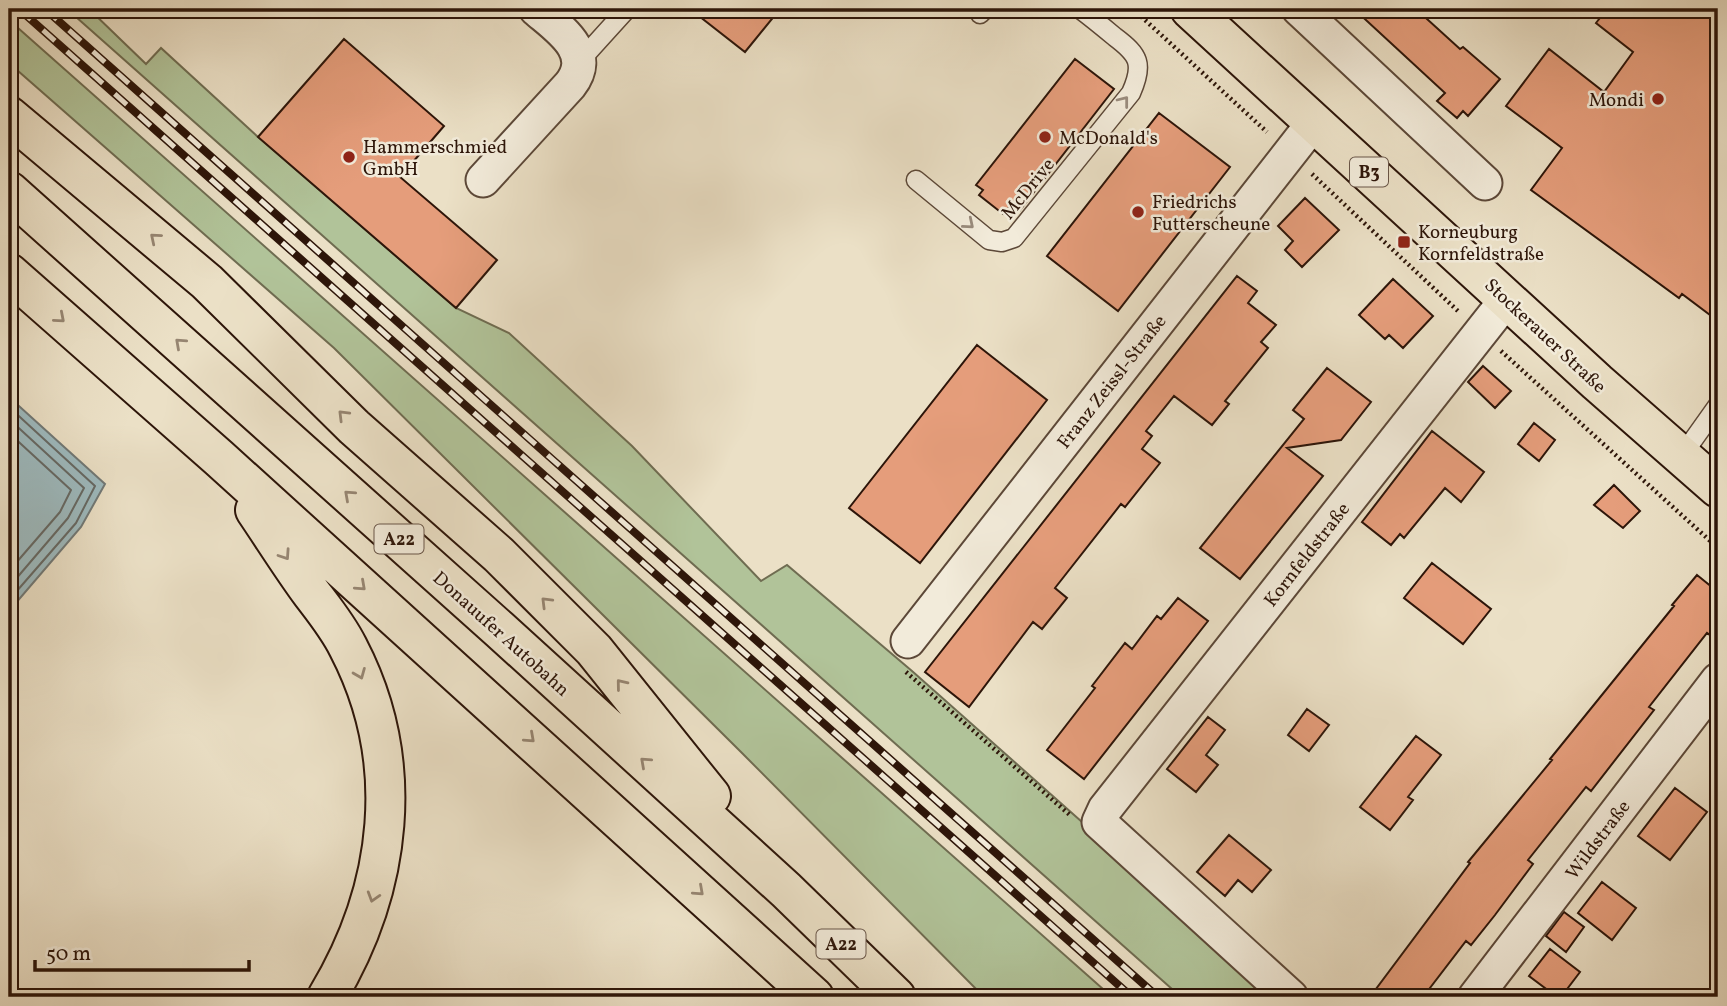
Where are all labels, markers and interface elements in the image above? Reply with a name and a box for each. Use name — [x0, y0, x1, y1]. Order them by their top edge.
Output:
place label: Mondi — [1589, 88, 1644, 114]
marker: Mondi — [1650, 91, 1666, 107]
one-way arrow — [1115, 96, 1128, 109]
place label: McDonald's — [1059, 126, 1158, 152]
marker: McDonald's — [1037, 129, 1053, 145]
place label: Hammerschmied GmbH — [363, 135, 507, 183]
marker: Hammerschmied GmbH — [341, 149, 357, 165]
street label: McDrive — [996, 153, 1061, 225]
road number: B3 — [1350, 158, 1388, 187]
place label: Friedrichs Futterscheune — [1152, 190, 1270, 238]
marker: Friedrichs Futterscheune — [1130, 204, 1146, 220]
one-way arrow — [961, 215, 973, 228]
place label: Korneuburg Kornfeldstraße — [1418, 220, 1544, 268]
one-way arrow — [150, 234, 163, 246]
marker: Korneuburg Kornfeldstraße — [1396, 234, 1412, 250]
street label: Stockerauer Straße — [1478, 273, 1611, 400]
one-way arrow — [52, 310, 65, 322]
street label: Franz Zeissl-Straße — [1052, 310, 1173, 455]
one-way arrow — [175, 339, 188, 351]
one-way arrow — [338, 410, 351, 423]
one-way arrow — [344, 491, 357, 503]
street label: Kornfeldstraße — [1259, 498, 1357, 613]
road number: A22 — [374, 524, 424, 554]
one-way arrow — [277, 547, 290, 560]
street label: Donauufer Autobahn — [427, 566, 575, 703]
one-way arrow — [353, 578, 366, 590]
one-way arrow — [542, 598, 554, 610]
one-way arrow — [352, 667, 366, 679]
one-way arrow — [617, 680, 630, 692]
one-way arrow — [522, 730, 535, 743]
one-way arrow — [640, 758, 653, 770]
street label: Wildstraße — [1560, 795, 1637, 885]
one-way arrow — [691, 883, 704, 895]
one-way arrow — [366, 890, 381, 902]
scale bar — [35, 929, 248, 973]
road number: A22 — [816, 930, 866, 959]
text: 50 m — [46, 940, 91, 969]

